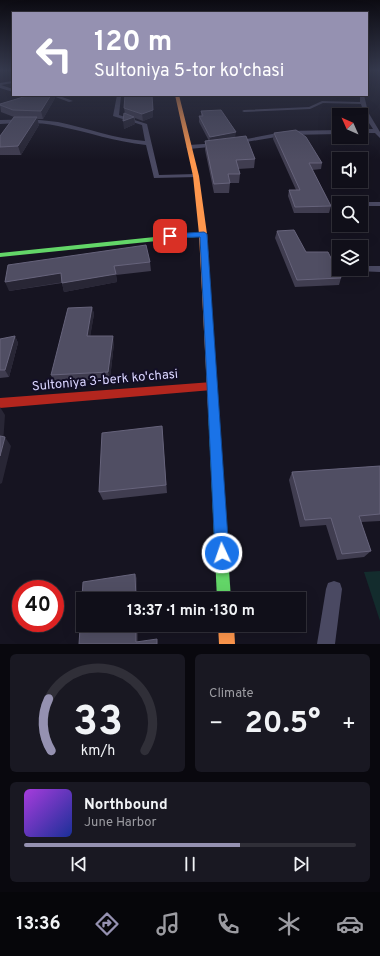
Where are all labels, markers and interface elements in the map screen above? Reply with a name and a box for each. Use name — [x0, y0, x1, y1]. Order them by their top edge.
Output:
text: 120 m — [94, 25, 172, 61]
icon: left — [28, 28, 80, 80]
text: Sultoniya 5-tor ko'chasi — [94, 60, 284, 83]
north arrow — [332, 108, 368, 144]
map controls — [332, 108, 368, 276]
button: sound — [332, 152, 368, 188]
button: search — [332, 196, 368, 232]
pin — [153, 219, 187, 253]
icon: arrive — [159, 225, 181, 247]
button: layers — [332, 240, 368, 276]
street label: Sultoniya 3-berk ko'chasi — [31, 367, 179, 395]
position arrow — [201, 532, 243, 574]
speed limit sign: 40 — [12, 580, 64, 632]
text: 13:37 · 1 min · 130 m — [127, 602, 255, 621]
text: Climate — [209, 686, 254, 702]
text: 33 — [73, 697, 122, 750]
text: 20.5° — [244, 706, 321, 743]
text: − — [209, 711, 223, 738]
text: + — [342, 711, 356, 738]
text: km/h — [80, 742, 115, 760]
text: Northbound — [84, 796, 168, 815]
text: June Harbor — [84, 815, 157, 831]
icon: previous — [68, 853, 90, 875]
icon: pause — [179, 853, 201, 875]
icon: next — [290, 853, 312, 875]
icon: directions — [93, 910, 121, 938]
icon: music — [154, 910, 182, 938]
icon: phone — [214, 910, 242, 938]
icon: climate — [275, 910, 303, 938]
icon: car — [336, 910, 364, 938]
text: 13:36 — [16, 913, 61, 936]

